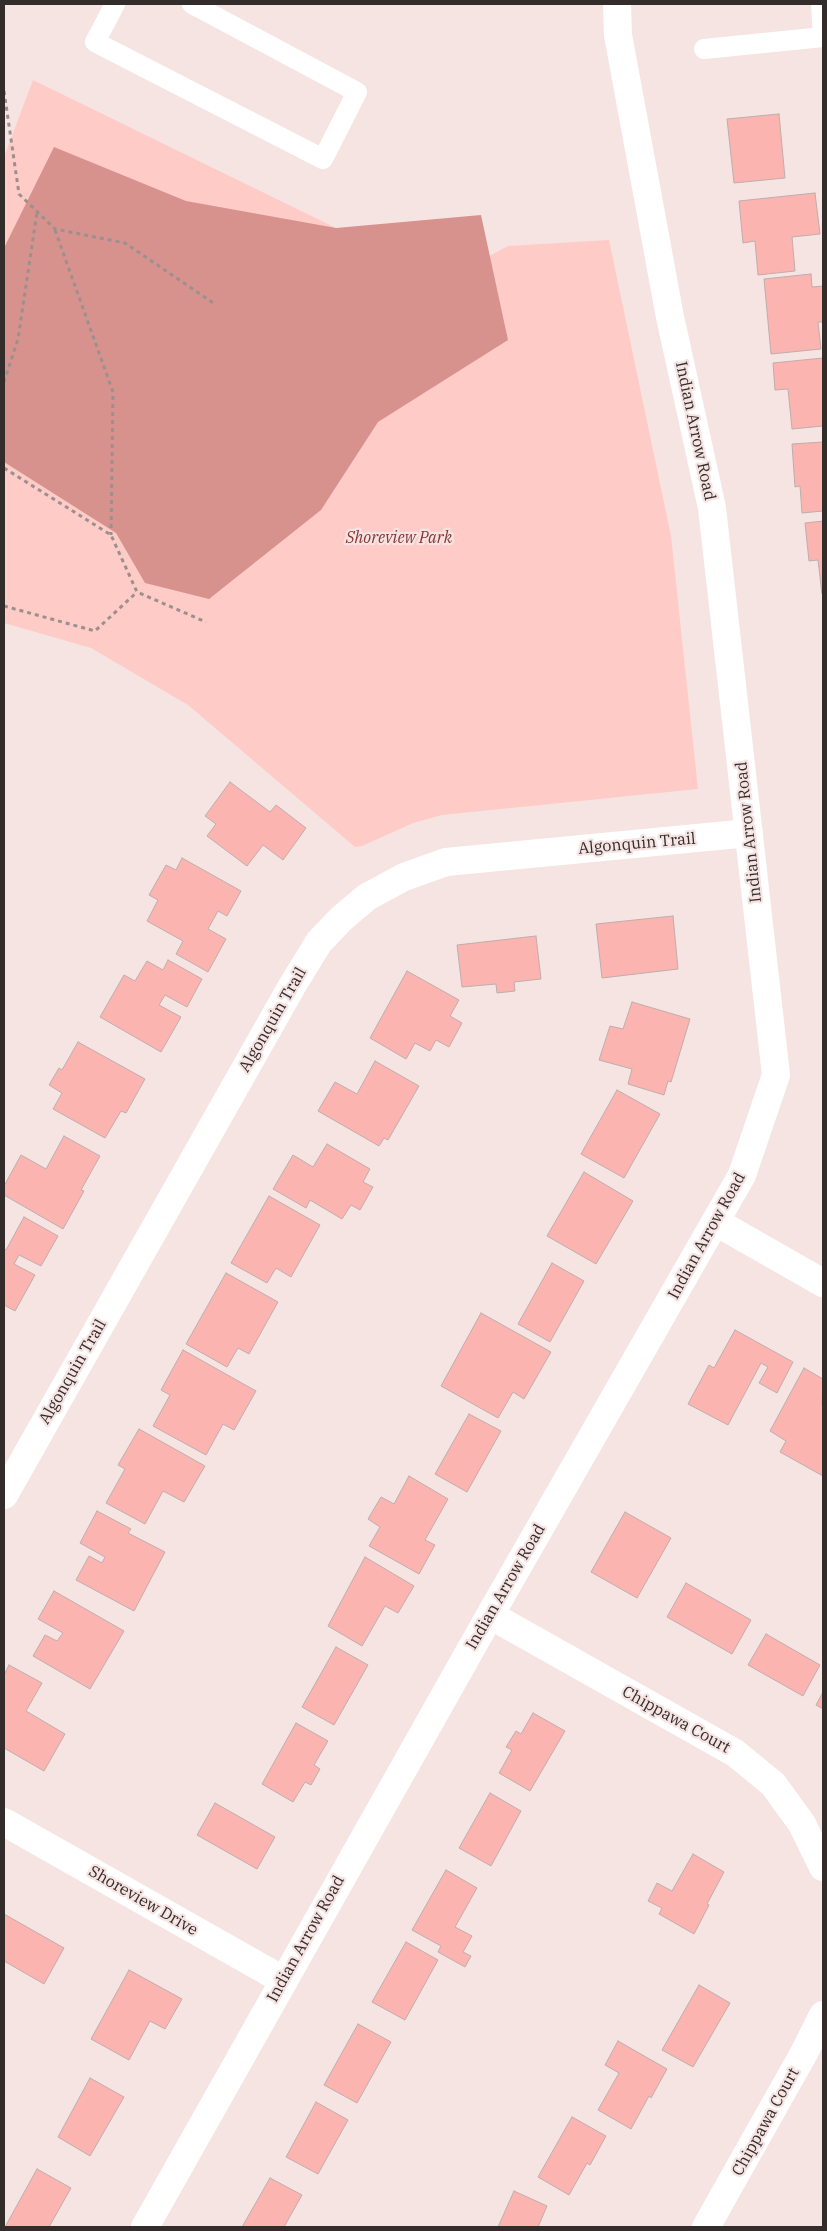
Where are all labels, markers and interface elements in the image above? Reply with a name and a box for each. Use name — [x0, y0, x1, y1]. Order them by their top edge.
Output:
street label: Indian Arrow Road — [671, 360, 719, 502]
park label: Shoreview Park — [346, 528, 452, 548]
street label: Indian Arrow Road — [732, 761, 766, 903]
street label: Algonquin Trail — [577, 829, 697, 859]
street label: Algonquin Trail — [235, 964, 311, 1076]
street label: Indian Arrow Road — [664, 1169, 750, 1303]
street label: Algonquin Trail — [35, 1316, 111, 1428]
street label: Indian Arrow Road — [462, 1521, 550, 1653]
street label: Chippawa Court — [619, 1682, 733, 1758]
street label: Shoreview Drive — [85, 1862, 201, 1940]
street label: Indian Arrow Road — [263, 1872, 349, 2006]
street label: Chippawa Court — [728, 2065, 804, 2179]

